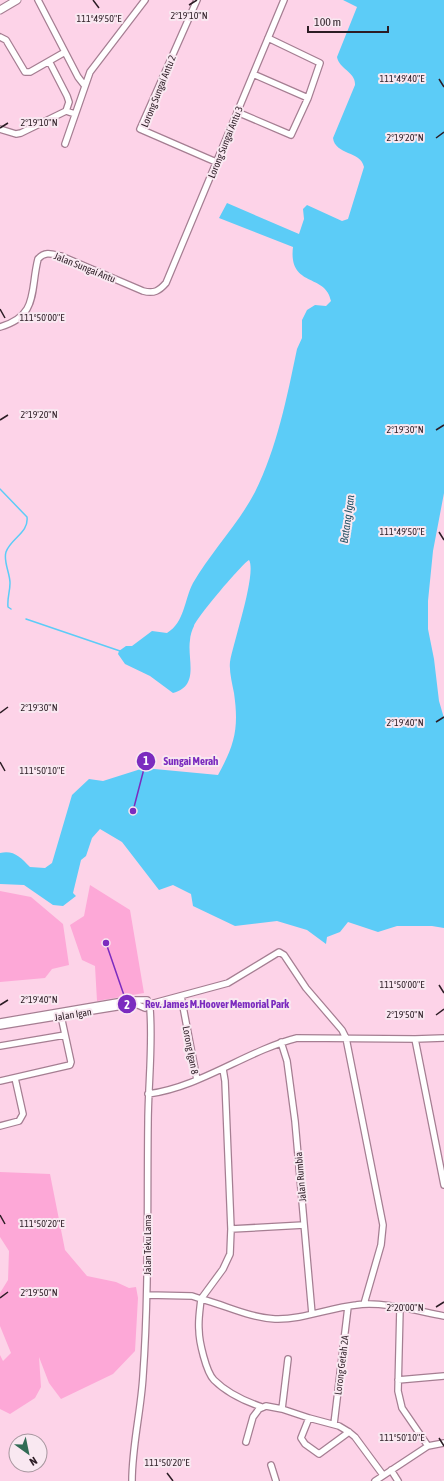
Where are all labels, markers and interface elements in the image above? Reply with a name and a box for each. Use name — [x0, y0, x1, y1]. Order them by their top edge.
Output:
scale bar — [308, 8, 388, 34]
text: 2°19'10"N — [170, 10, 208, 21]
text: 111°49'50"E — [77, 13, 122, 24]
text: 100 m — [314, 15, 341, 29]
street label: Lorong Sungai Antu 2 — [139, 53, 178, 129]
text: 111°49'40"E — [380, 73, 425, 84]
street label: Lorong Sungai Antu 3 — [206, 104, 245, 180]
text: 2°19'10"N — [20, 117, 58, 128]
text: 2°19'20"N — [386, 132, 424, 143]
street label: Jalan Sungai Antu — [53, 250, 117, 285]
text: 111°50'00"E — [20, 312, 65, 323]
text: 2°19'20"N — [20, 409, 58, 420]
text: 2°19'30"N — [386, 424, 424, 435]
water label: Batang Igan — [338, 493, 356, 544]
text: 111°49'50"E — [380, 526, 425, 537]
text: 2°19'30"N — [20, 702, 58, 713]
text: 2°19'40"N — [386, 717, 424, 728]
callout: Sungai Merah — [136, 750, 227, 773]
text: 1 — [143, 754, 149, 768]
text: Sungai Merah — [164, 755, 218, 767]
text: 111°50'10"E — [20, 765, 65, 776]
text: 111°50'00"E — [380, 979, 425, 990]
callout: Rev. James M.Hoover Memorial Park — [117, 993, 297, 1016]
text: 2°19'40"N — [20, 994, 58, 1005]
text: 2 — [124, 998, 130, 1012]
text: Rev. James M.Hoover Memorial Park — [145, 998, 289, 1010]
street label: Jalan Igan — [54, 1006, 93, 1023]
text: 2°19'50"N — [386, 1009, 424, 1020]
street label: Lorong Igan 8 — [180, 1025, 201, 1075]
street label: Jalan Rumbia — [293, 1151, 308, 1202]
street label: Jalan Teku Lama — [142, 1214, 153, 1275]
text: 111°50'20"E — [20, 1218, 65, 1229]
text: 2°19'50"N — [20, 1287, 58, 1298]
text: 2°20'00"N — [386, 1302, 424, 1313]
street label: Lorong Getah 2A — [332, 1335, 351, 1395]
text: 111°50'10"E — [380, 1432, 425, 1443]
north arrow — [8, 1433, 48, 1473]
text: N — [27, 1455, 39, 1468]
text: 111°50'20"E — [145, 1457, 190, 1468]

